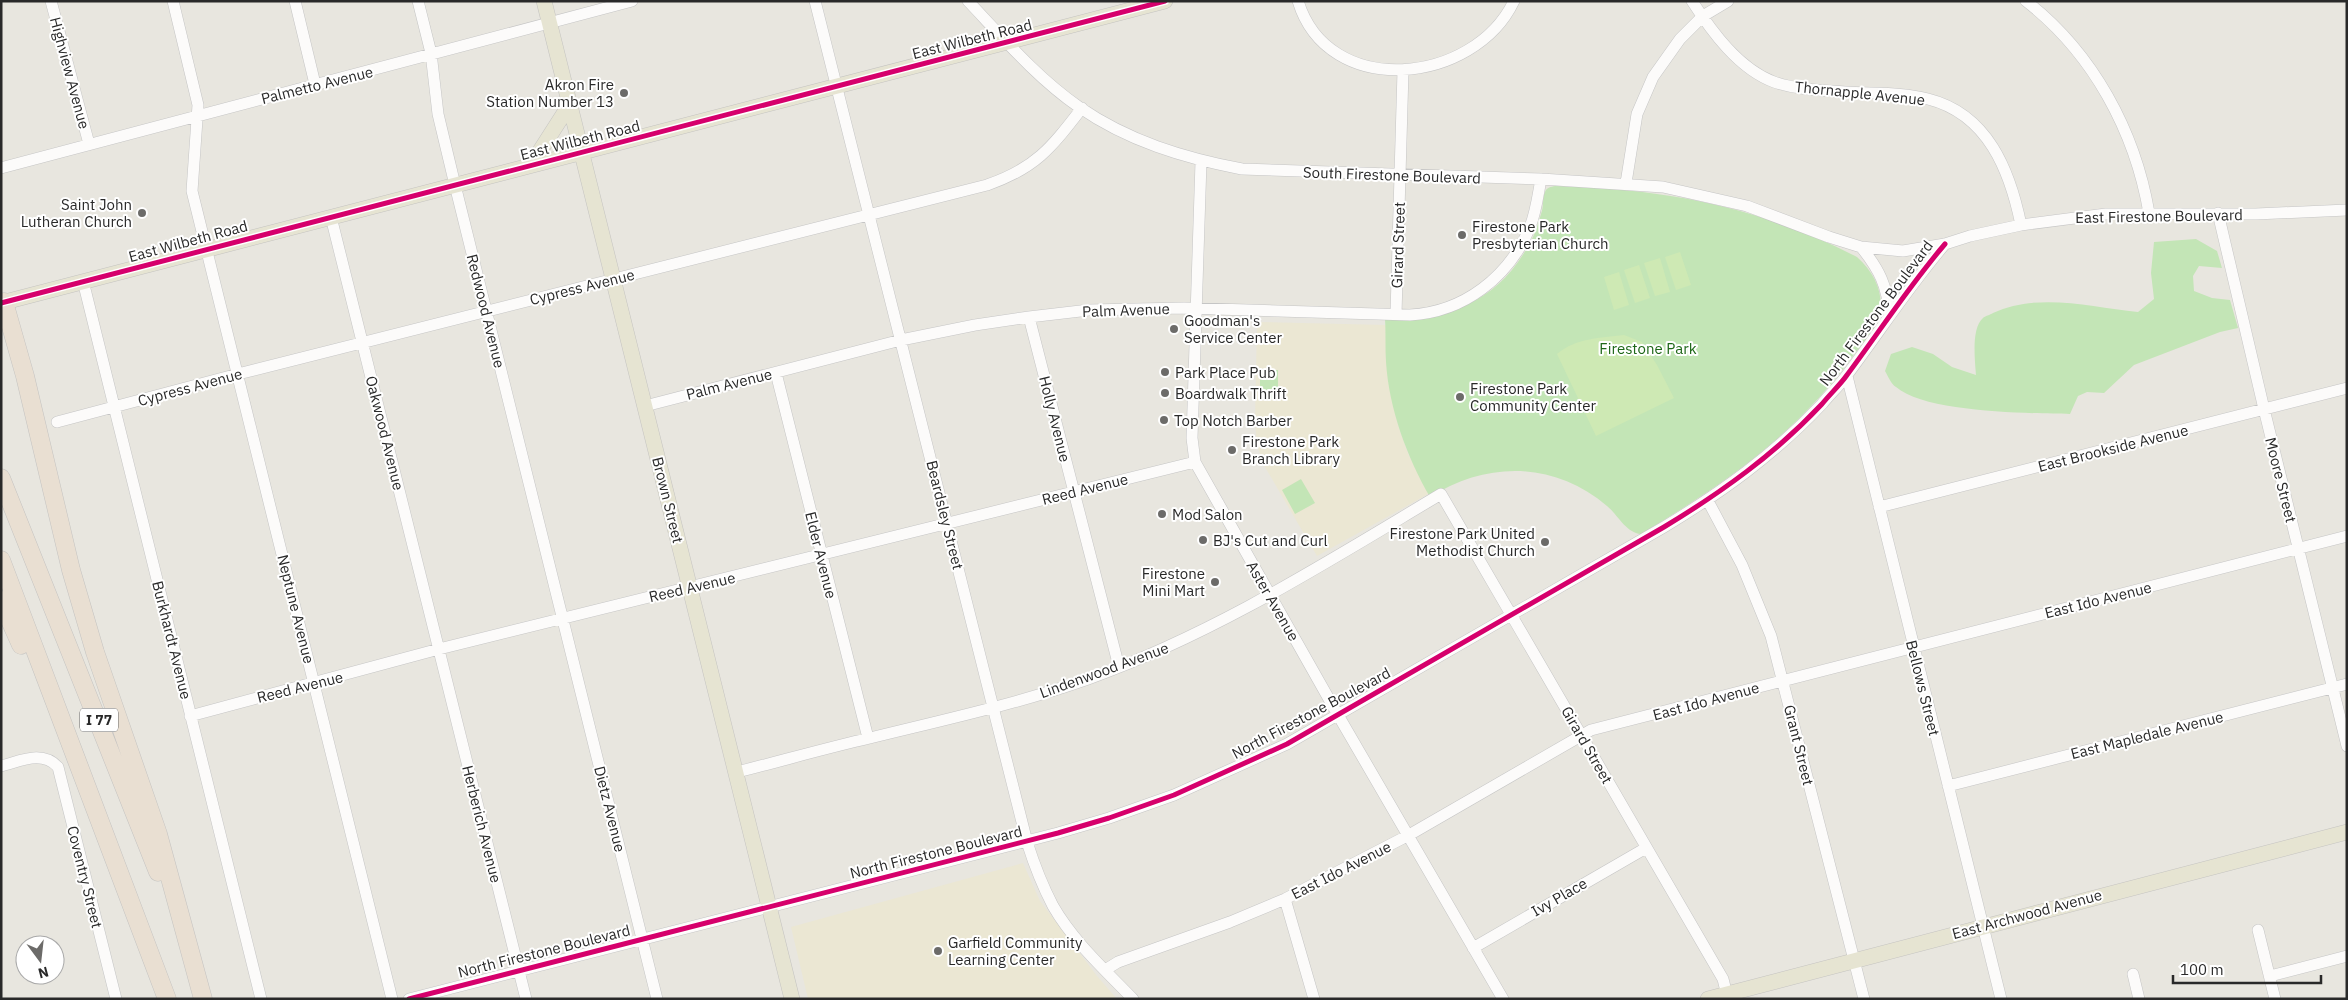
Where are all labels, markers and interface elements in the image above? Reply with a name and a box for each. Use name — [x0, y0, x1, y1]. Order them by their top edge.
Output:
street label: Highview Avenue — [46, 15, 94, 131]
street label: East Wilbeth Road — [910, 15, 1034, 63]
street label: Palmetto Avenue — [259, 62, 375, 108]
place label: Akron Fire Station Number 13 — [486, 75, 614, 111]
street label: Thornapple Avenue — [1794, 77, 1926, 109]
marker: Akron Fire Station Number 13 — [618, 87, 630, 99]
street label: East Wilbeth Road — [518, 116, 642, 164]
street label: South Firestone Boulevard — [1303, 162, 1481, 188]
place label: Saint John Lutheran Church — [21, 195, 132, 231]
street label: Girard Street — [1387, 201, 1409, 289]
street label: East Firestone Boulevard — [2075, 205, 2243, 227]
marker: Saint John Lutheran Church — [136, 207, 148, 219]
street label: East Wilbeth Road — [126, 216, 250, 266]
place label: Firestone Park Presbyterian Church — [1472, 217, 1609, 253]
marker: Firestone Park Presbyterian Church — [1456, 229, 1468, 241]
street label: North Firestone Boulevard — [1815, 237, 1937, 389]
street label: Redwood Avenue — [463, 252, 509, 370]
street label: Cypress Avenue — [528, 265, 636, 309]
street label: Palm Avenue — [1082, 299, 1170, 321]
place label: Goodman's Service Center — [1184, 311, 1282, 347]
marker: Goodman's Service Center — [1168, 323, 1180, 335]
park label: Firestone Park — [1599, 339, 1697, 358]
place label: Park Place Pub — [1175, 363, 1276, 382]
street label: Cypress Avenue — [136, 364, 244, 410]
street label: Palm Avenue — [684, 364, 774, 404]
marker: Park Place Pub — [1159, 366, 1171, 378]
street label: Oakwood Avenue — [362, 374, 408, 492]
street label: Holly Avenue — [1035, 374, 1075, 464]
place label: Firestone Park Community Center — [1470, 379, 1596, 415]
place label: Boardwalk Thrift — [1175, 384, 1287, 403]
marker: Boardwalk Thrift — [1159, 387, 1171, 399]
marker: Firestone Park Community Center — [1454, 391, 1466, 403]
place label: Top Notch Barber — [1174, 411, 1292, 430]
marker: Top Notch Barber — [1158, 414, 1170, 426]
street label: East Brookside Avenue — [2036, 420, 2190, 476]
place label: Firestone Park Branch Library — [1242, 432, 1340, 468]
street label: Moore Street — [2261, 435, 2301, 525]
marker: Firestone Park Branch Library — [1226, 444, 1238, 456]
street label: Brown Street — [648, 455, 688, 545]
street label: Beardsley Street — [922, 458, 968, 572]
street label: Reed Avenue — [1040, 469, 1130, 509]
place label: Mod Salon — [1172, 505, 1243, 524]
marker: Mod Salon — [1156, 508, 1168, 520]
street label: Elder Avenue — [801, 510, 841, 600]
place label: Firestone Park United Methodist Church — [1390, 524, 1535, 560]
place label: BJ's Cut and Curl — [1213, 531, 1328, 550]
marker: BJ's Cut and Curl — [1197, 534, 1209, 546]
marker: Firestone Park United Methodist Church — [1539, 536, 1551, 548]
street label: Neptune Avenue — [273, 553, 319, 665]
street label: Aster Avenue — [1242, 558, 1304, 644]
place label: Firestone Mini Mart — [1142, 564, 1205, 600]
street label: Reed Avenue — [647, 568, 737, 606]
marker: Firestone Mini Mart — [1209, 576, 1221, 588]
street label: East Ido Avenue — [2043, 578, 2153, 622]
street label: Burkhardt Avenue — [148, 579, 196, 701]
street label: Lindenwood Avenue — [1037, 638, 1171, 702]
street label: Bellows Street — [1902, 638, 1944, 738]
street label: North Firestone Boulevard — [1228, 663, 1394, 763]
street label: Reed Avenue — [255, 667, 345, 707]
street label: East Ido Avenue — [1651, 678, 1761, 724]
street label: Girard Street — [1557, 703, 1617, 787]
street label: Grant Street — [1780, 703, 1818, 787]
street label: East Mapledale Avenue — [2069, 707, 2225, 763]
road number: I 77 — [80, 708, 118, 732]
street label: Herberich Avenue — [458, 763, 506, 885]
street label: Dietz Avenue — [590, 764, 630, 854]
street label: North Firestone Boulevard — [848, 821, 1024, 883]
street label: Coventry Street — [63, 824, 107, 930]
street label: East Ido Avenue — [1288, 837, 1394, 903]
street label: Ivy Place — [1528, 873, 1590, 921]
street label: East Archwood Avenue — [1950, 885, 2104, 943]
street label: North Firestone Boulevard — [456, 920, 632, 982]
place label: Garfield Community Learning Center — [948, 933, 1083, 969]
north arrow — [15, 935, 65, 985]
marker: Garfield Community Learning Center — [932, 945, 944, 957]
scale bar — [2173, 952, 2320, 984]
text: 100 m — [2180, 960, 2224, 979]
text: N — [36, 963, 51, 983]

